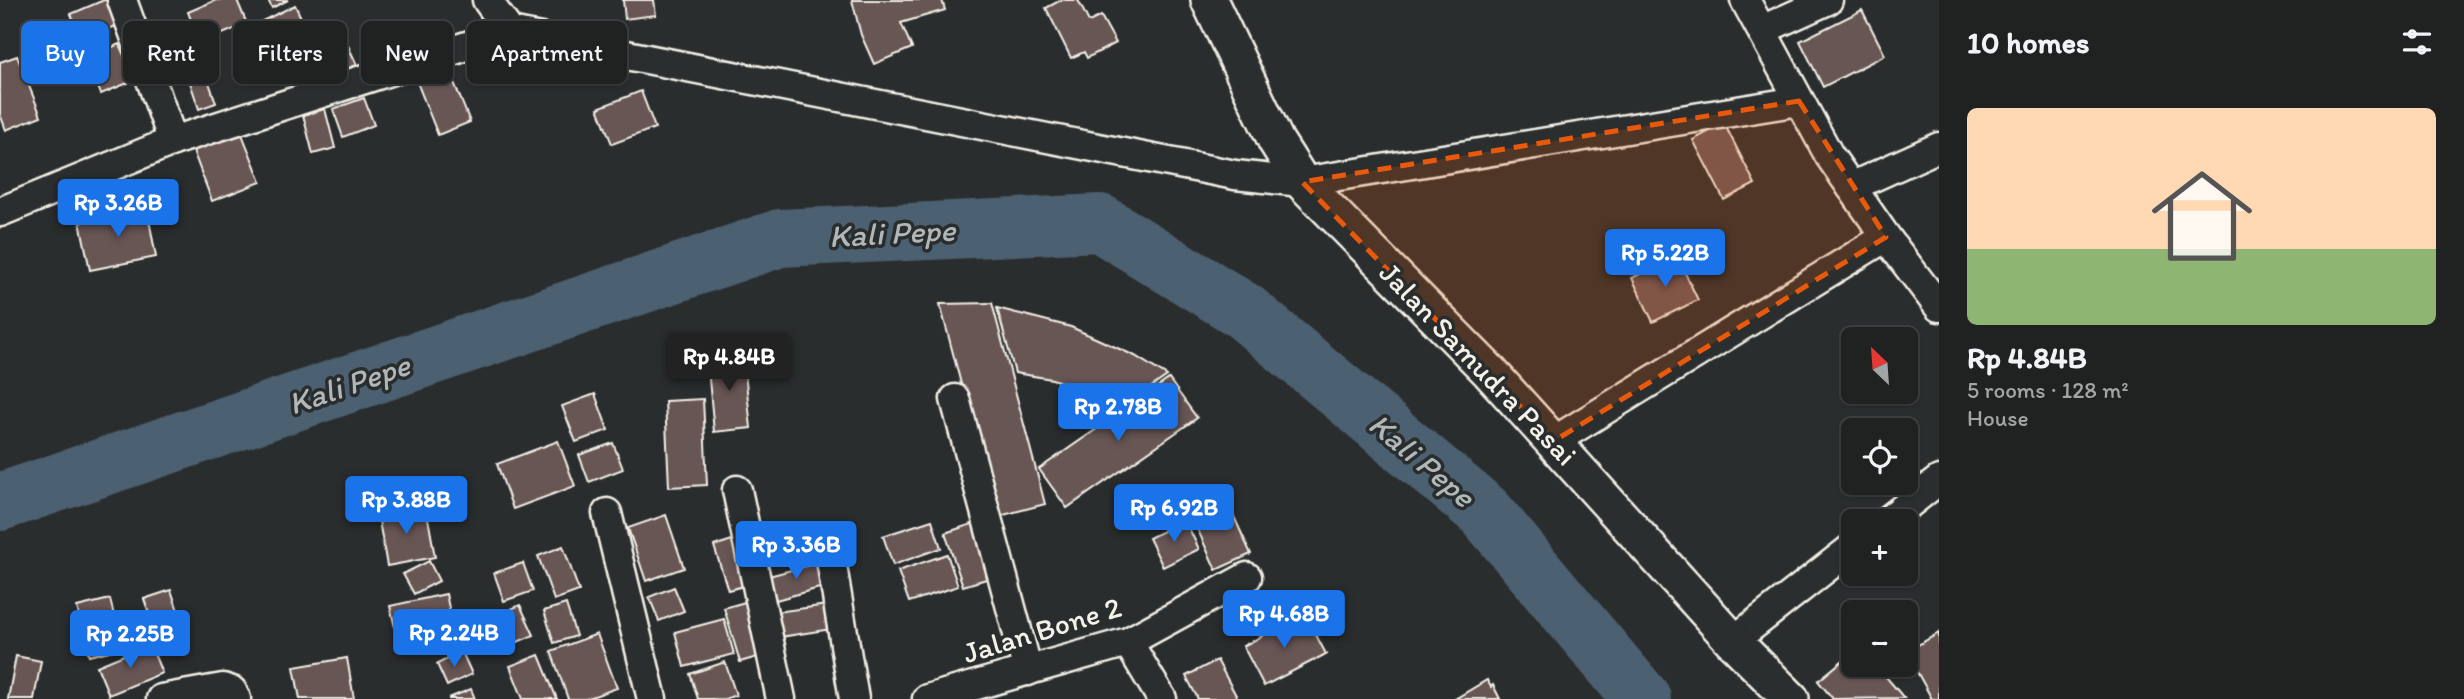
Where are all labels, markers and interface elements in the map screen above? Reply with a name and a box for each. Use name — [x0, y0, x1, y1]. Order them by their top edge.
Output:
chip: Buy — [21, 21, 109, 84]
chip: Rent — [123, 21, 219, 84]
chip: Filters — [233, 21, 347, 84]
chip: New — [361, 21, 453, 84]
chip: Apartment — [467, 21, 627, 84]
icon: filters — [2398, 23, 2436, 61]
text: 10 homes — [1967, 24, 2090, 61]
icon: home — [2139, 153, 2265, 279]
pin: Rp 3.26B — [46, 180, 190, 239]
text: Rp 3.26B — [74, 188, 162, 216]
water label: Kali Pepe — [828, 211, 958, 255]
pin: Rp 5.22B — [1593, 230, 1737, 289]
text: Rp 5.22B — [1621, 238, 1709, 266]
street label: Jalan Samudra Pasai — [1372, 254, 1585, 473]
north arrow — [1841, 327, 1918, 404]
map controls — [1841, 327, 1918, 677]
pin: Rp 4.84B — [657, 334, 801, 393]
text: Rp 4.84B — [1967, 339, 2087, 376]
text: Rp 4.84B — [683, 342, 775, 370]
water label: Kali Pepe — [283, 345, 417, 423]
text: 5 rooms · 128 m² — [1967, 376, 2129, 404]
pin: Rp 2.78B — [1046, 384, 1190, 443]
text: Rp 2.78B — [1074, 392, 1162, 420]
text: House — [1967, 404, 2029, 432]
water label: Kali Pepe — [1361, 405, 1484, 516]
button: locate — [1841, 418, 1918, 495]
pin: Rp 3.88B — [334, 476, 478, 536]
pin: Rp 6.92B — [1102, 484, 1246, 544]
text: Rp 3.88B — [361, 485, 451, 513]
text: Rp 6.92B — [1130, 493, 1218, 521]
button: + — [1841, 509, 1918, 586]
pin: Rp 3.36B — [724, 522, 868, 581]
text: Rp 3.36B — [752, 530, 841, 558]
street label: Jalan Bone 2 — [958, 588, 1126, 671]
pin: Rp 4.68B — [1212, 590, 1356, 650]
text: Rp 4.68B — [1239, 599, 1329, 627]
button: − — [1841, 600, 1918, 677]
pin: Rp 2.25B — [58, 610, 202, 670]
pin: Rp 2.24B — [382, 610, 526, 669]
text: Rp 2.24B — [409, 618, 499, 646]
text: Rp 2.25B — [86, 619, 174, 647]

